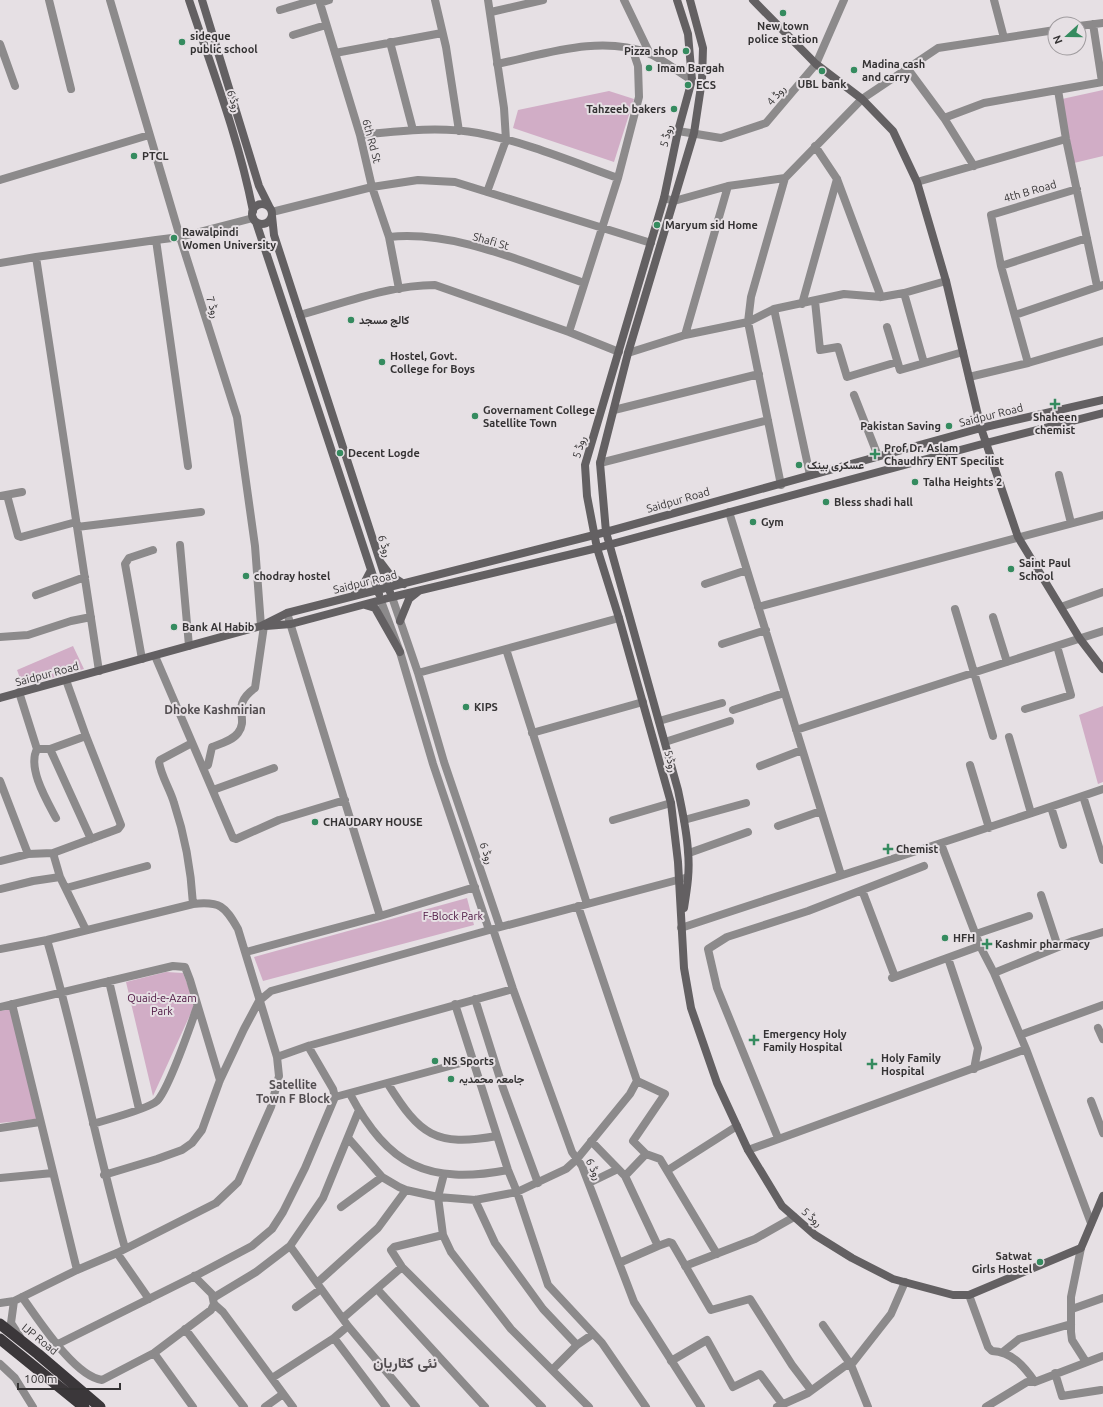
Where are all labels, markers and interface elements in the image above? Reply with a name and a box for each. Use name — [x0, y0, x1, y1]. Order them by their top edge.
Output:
marker: New town police station — [778, 8, 788, 18]
north arrow — [1047, 16, 1087, 56]
place label: New town police station — [748, 20, 818, 45]
place label: sideque public school — [190, 30, 258, 55]
text: N — [1051, 34, 1065, 46]
marker: sideque public school — [177, 37, 187, 47]
place label: Pizza shop — [624, 45, 678, 57]
marker: Pizza shop — [681, 46, 691, 56]
place label: Madina cash and carry — [862, 58, 925, 83]
place label: Imam Bargah — [657, 62, 724, 74]
marker: Imam Bargah — [644, 63, 654, 73]
marker: Madina cash and carry — [849, 65, 859, 75]
marker: UBL bank — [817, 66, 827, 76]
place label: UBL bank — [798, 78, 847, 90]
place label: ECS — [696, 79, 716, 91]
marker: ECS — [683, 80, 693, 90]
street label: روڈ 4 — [764, 82, 789, 108]
street label: روڈ 6 — [224, 88, 243, 114]
place label: Tahzeeb bakers — [586, 103, 666, 115]
marker: Tahzeeb bakers — [669, 104, 679, 114]
street label: 6th Rd St — [360, 118, 384, 165]
street label: روڈ 5 — [658, 123, 675, 149]
place label: PTCL — [142, 150, 169, 162]
marker: PTCL — [129, 151, 139, 161]
street label: 4th B Road — [1002, 178, 1058, 204]
place label: Maryum sid Home — [665, 219, 758, 231]
marker: Maryum sid Home — [652, 220, 662, 230]
place label: Rawalpindi Women University — [182, 226, 276, 251]
street label: Shafi St — [471, 230, 511, 252]
marker: Rawalpindi Women University — [169, 233, 179, 243]
street label: روڈ 7 — [203, 294, 222, 320]
place label: کالج مسجد — [359, 314, 409, 328]
marker: کالج مسجد — [346, 315, 356, 325]
place label: Hostel, Govt. College for Boys — [390, 350, 475, 375]
marker: Hostel, Govt. College for Boys — [377, 357, 387, 367]
marker: Shaheen chemist — [1050, 399, 1060, 409]
street label: Saidpur Road — [958, 401, 1024, 429]
place label: Governament College Satellite Town — [483, 404, 595, 429]
marker: Governament College Satellite Town — [470, 411, 480, 421]
place label: Shaheen chemist — [1033, 411, 1077, 436]
place label: Pakistan Saving — [860, 420, 941, 432]
marker: Pakistan Saving — [944, 421, 954, 431]
street label: روڈ 5 — [570, 434, 589, 460]
place label: Prof Dr. Aslam Chaudhry ENT Specilist — [884, 442, 1004, 467]
place label: Decent Logde — [348, 447, 420, 459]
marker: Decent Logde — [335, 448, 345, 458]
marker: Prof Dr. Aslam Chaudhry ENT Specilist — [869, 448, 881, 460]
place label: عسکری بینک — [807, 459, 864, 472]
marker: عسکری بینک — [794, 460, 804, 470]
place label: Talha Heights 2 — [923, 476, 1002, 488]
marker: Talha Heights 2 — [910, 477, 920, 487]
street label: Saidpur Road — [645, 485, 711, 515]
place label: Bless shadi hall — [834, 496, 914, 508]
marker: Bless shadi hall — [821, 497, 831, 507]
place label: Gym — [761, 516, 784, 528]
marker: Gym — [748, 517, 758, 527]
street label: روڈ 6 — [375, 533, 394, 559]
place label: Saint Paul School — [1019, 557, 1071, 582]
marker: Saint Paul School — [1006, 564, 1016, 574]
street label: Saidpur Road — [332, 568, 398, 596]
place label: chodray hostel — [254, 570, 331, 582]
marker: chodray hostel — [241, 571, 251, 581]
place label: Bank Al Habib — [182, 621, 255, 633]
marker: Bank Al Habib — [169, 622, 179, 632]
street label: Saidpur Road — [14, 660, 80, 688]
place label: KIPS — [474, 701, 498, 713]
marker: KIPS — [461, 702, 471, 712]
district label: Dhoke Kashmirian — [164, 703, 266, 716]
street label: روڈ 5 — [661, 749, 680, 774]
place label: CHAUDARY HOUSE — [323, 816, 423, 828]
marker: CHAUDARY HOUSE — [310, 817, 320, 827]
street label: روڈ 6 — [477, 840, 496, 866]
place label: Chemist — [896, 843, 939, 855]
marker: Chemist — [883, 844, 893, 854]
park label: F-Block Park — [423, 910, 484, 922]
place label: HFH — [953, 932, 975, 944]
marker: HFH — [940, 933, 950, 943]
place label: Kashmir pharmacy — [995, 938, 1090, 950]
marker: Kashmir pharmacy — [982, 939, 992, 949]
park label: Quaid-e-Azam Park — [127, 992, 197, 1017]
place label: Emergency Holy Family Hospital — [763, 1028, 847, 1053]
marker: Emergency Holy Family Hospital — [748, 1034, 760, 1046]
place label: Holy Family Hospital — [881, 1052, 941, 1077]
place label: NS Sports — [443, 1055, 494, 1067]
marker: NS Sports — [430, 1056, 440, 1066]
marker: Holy Family Hospital — [866, 1058, 878, 1070]
place label: جامعہ محمدیہ — [459, 1073, 525, 1086]
marker: جامعہ محمدیہ — [446, 1074, 456, 1084]
district label: Satellite Town F Block — [256, 1078, 330, 1105]
street label: روڈ 6 — [583, 1156, 604, 1182]
street label: روڈ 5 — [799, 1205, 825, 1230]
place label: Satwat Girls Hostel — [972, 1250, 1033, 1275]
marker: Satwat Girls Hostel — [1035, 1257, 1045, 1267]
street label: IJP Road — [20, 1321, 60, 1357]
district label: نئی کٹاریان — [373, 1354, 437, 1372]
scale bar — [18, 1365, 120, 1391]
text: 100 m — [24, 1372, 57, 1385]

